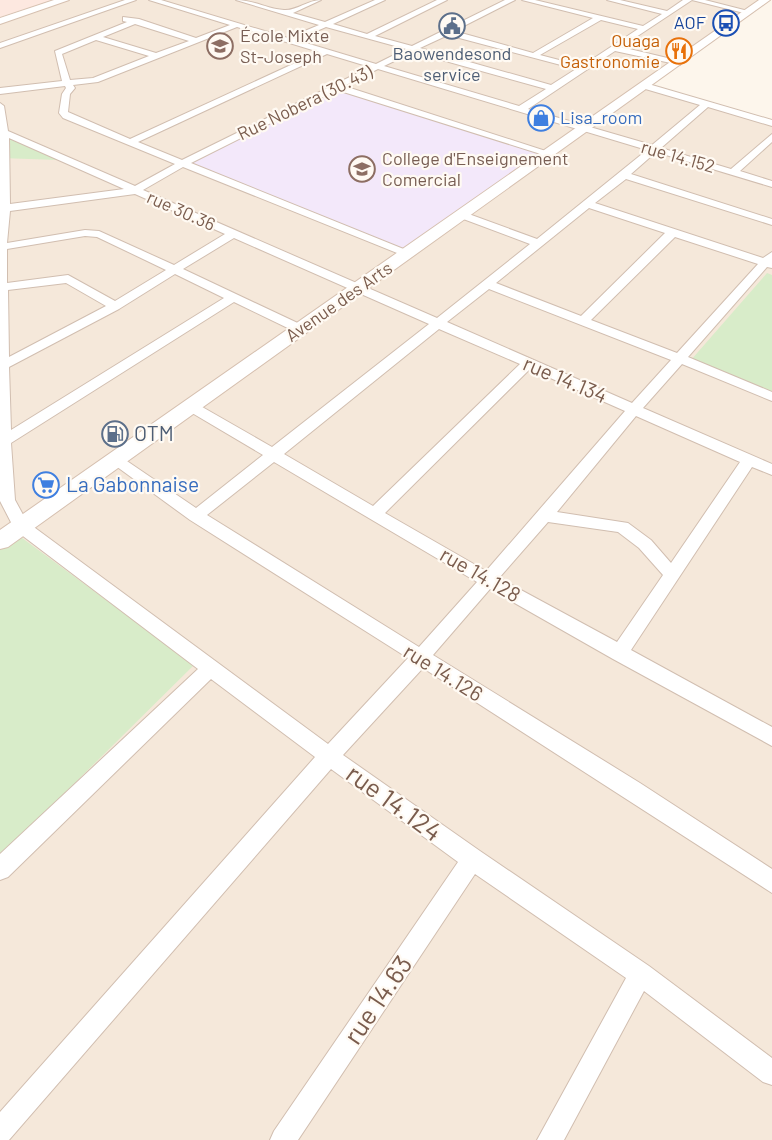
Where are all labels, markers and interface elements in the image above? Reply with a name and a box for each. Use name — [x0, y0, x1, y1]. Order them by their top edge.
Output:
bus stop icon: AOF — [711, 8, 741, 38]
public building icon: Baowendesond service — [437, 11, 467, 41]
place label: AOF — [674, 11, 706, 33]
place label: École Mixte St-Joseph — [240, 24, 329, 67]
place label: Ouaga Gastronomie — [560, 29, 660, 72]
school or university icon: École Mixte St-Joseph — [205, 31, 235, 61]
restaurant icon: Ouaga Gastronomie — [664, 36, 694, 66]
place label: Baowendesond service — [393, 42, 511, 85]
street label: Rue Nobera (30.43) — [233, 60, 376, 144]
shop icon: Lisa_room — [526, 103, 556, 133]
place label: Lisa_room — [560, 106, 642, 128]
street label: rue 14.152 — [639, 135, 718, 177]
place label: College d'Enseignement Comercial — [382, 147, 568, 190]
school or university icon: College d'Enseignement Comercial — [347, 154, 377, 184]
street label: rue 30.36 — [144, 185, 219, 235]
street label: Avenue des Arts — [281, 256, 396, 346]
street label: rue 14.134 — [520, 350, 611, 407]
fuel station icon: OTM — [100, 419, 130, 449]
place label: OTM — [134, 420, 174, 445]
supermarket icon: La Gabonnaise — [31, 470, 61, 500]
place label: La Gabonnaise — [66, 471, 199, 496]
street label: rue 14.128 — [436, 541, 525, 607]
street label: rue 14.126 — [400, 638, 488, 706]
street label: rue 14.124 — [341, 757, 449, 847]
street label: rue 14.63 — [336, 949, 418, 1049]

